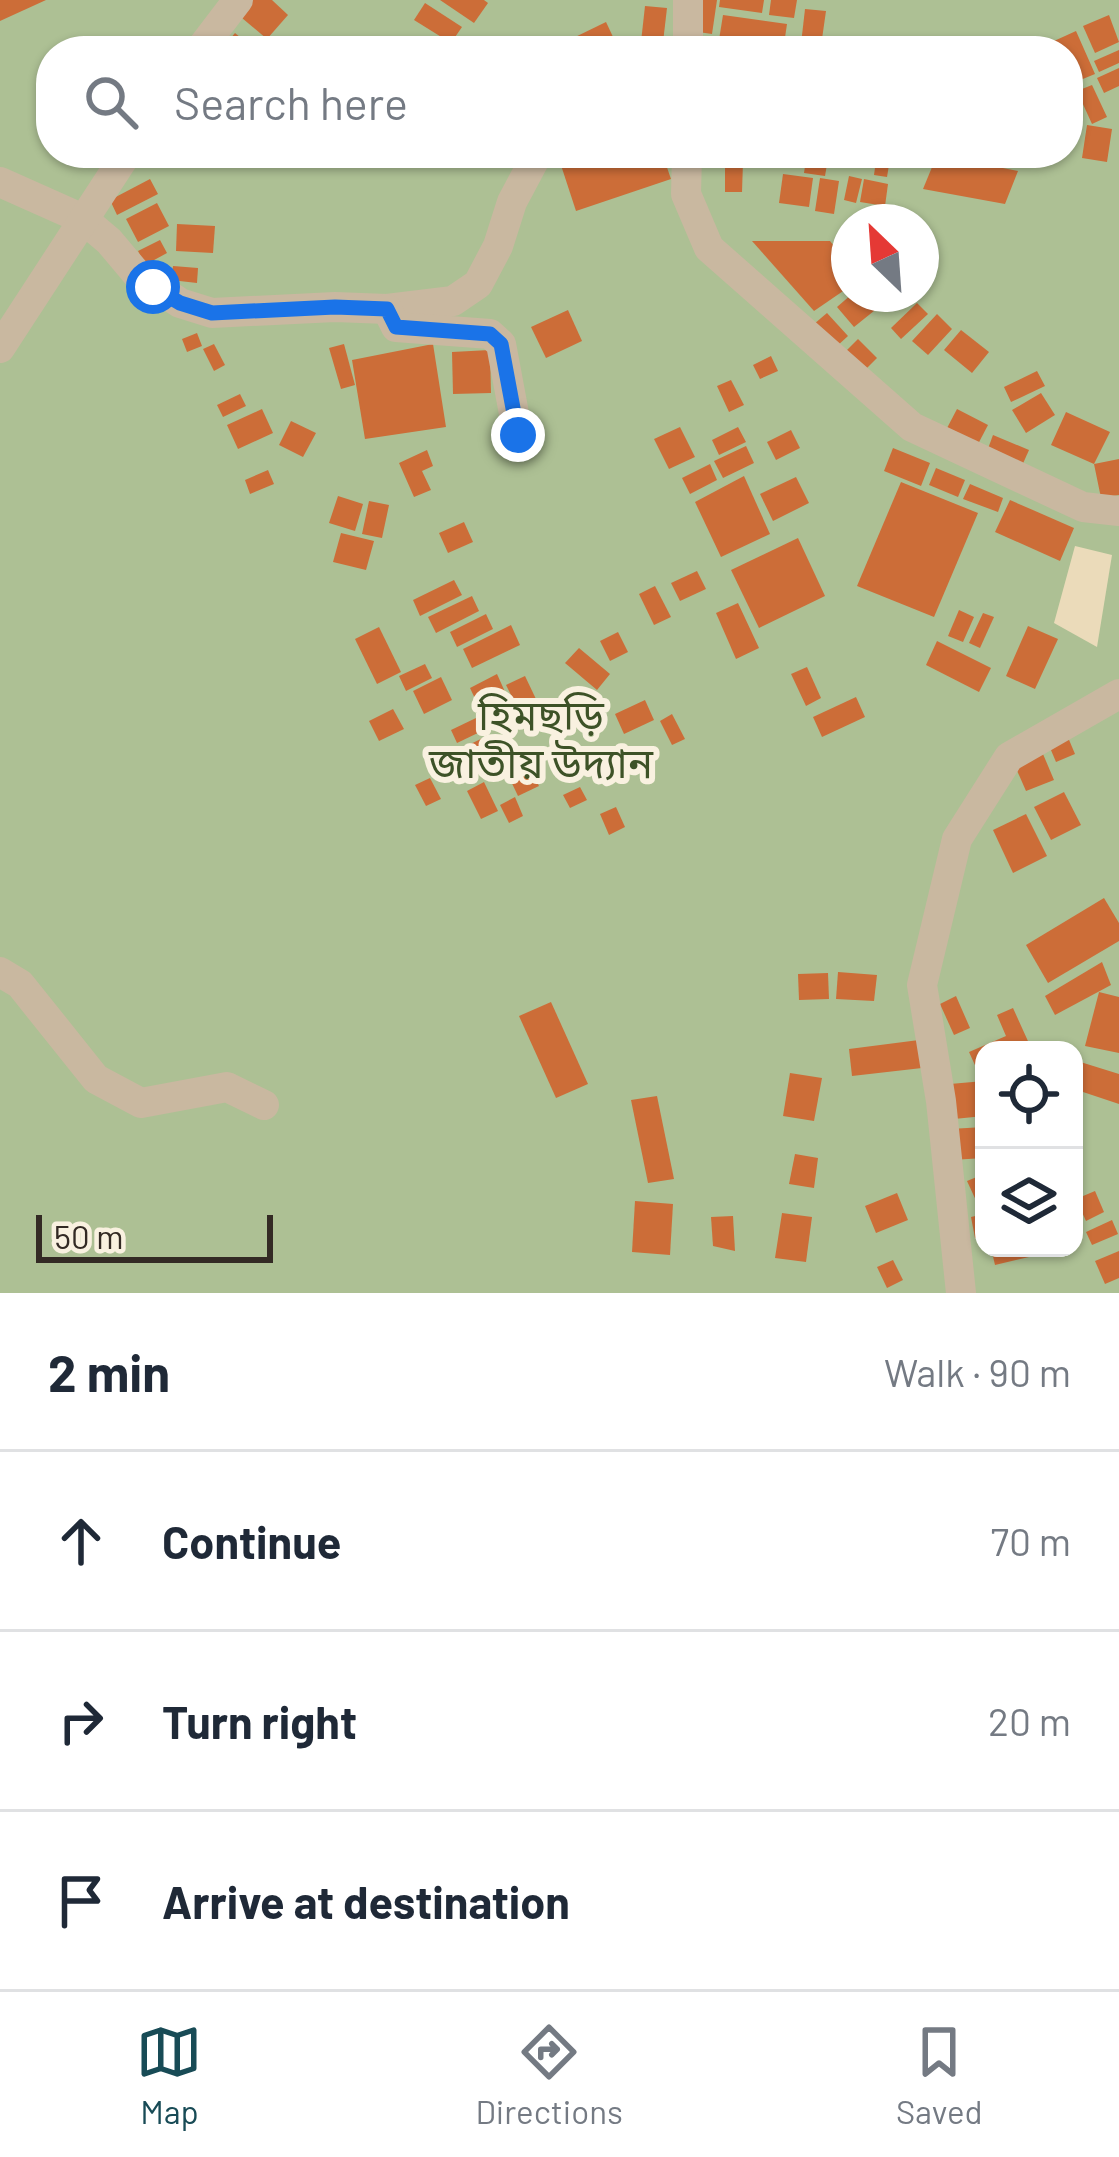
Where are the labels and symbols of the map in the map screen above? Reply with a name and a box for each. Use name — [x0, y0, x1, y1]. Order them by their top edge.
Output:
north arrow — [831, 204, 939, 312]
route start — [126, 260, 180, 314]
route end — [491, 408, 545, 462]
park label: হিমছড়ি জাতীয় উদ্যান — [428, 688, 654, 786]
scale bar — [36, 1209, 273, 1262]

